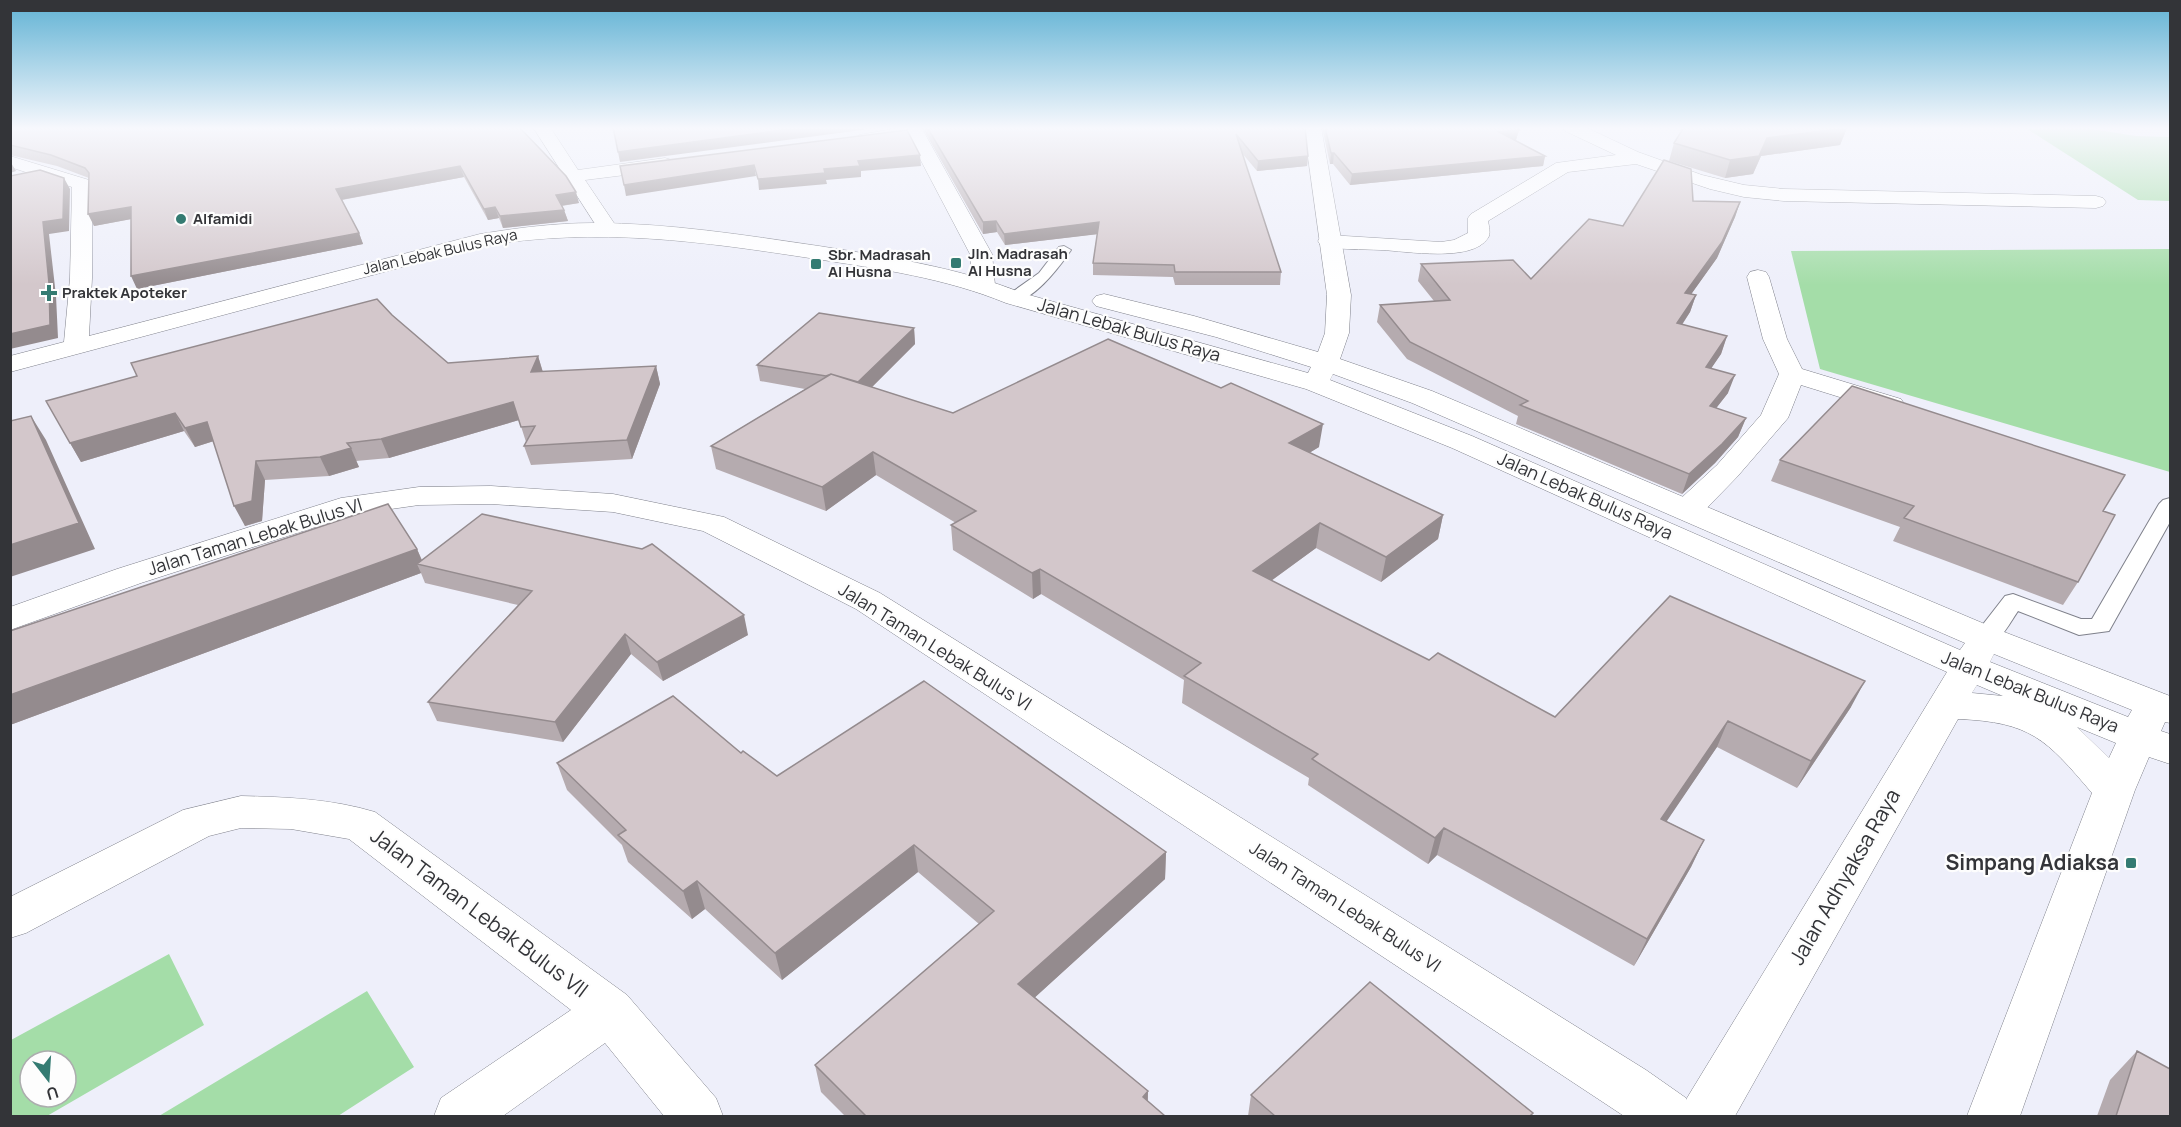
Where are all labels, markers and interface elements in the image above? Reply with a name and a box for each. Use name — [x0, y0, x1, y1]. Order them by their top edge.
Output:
place label: Alfamidi — [193, 208, 253, 229]
marker: Alfamidi — [174, 212, 188, 226]
street label: Jalan Lebak Bulus Raya — [361, 224, 519, 279]
place label: Jln. Madrasah Al Husna — [968, 243, 1068, 281]
place label: Sbr. Madrasah Al Husna — [828, 244, 931, 282]
marker: Jln. Madrasah Al Husna — [949, 256, 963, 270]
marker: Sbr. Madrasah Al Husna — [809, 257, 823, 271]
place label: Praktek Apoteker — [62, 282, 187, 303]
marker: Praktek Apoteker — [40, 284, 58, 302]
street label: Jalan Lebak Bulus Raya — [1035, 291, 1224, 367]
street label: Jalan Lebak Bulus Raya — [1494, 446, 1677, 545]
street label: Jalan Taman Lebak Bulus VI — [144, 492, 365, 580]
street label: Jalan Taman Lebak Bulus VI — [834, 577, 1037, 716]
street label: Jalan Lebak Bulus Raya — [1938, 644, 2123, 738]
street label: Jalan Adhyaksa Raya — [1782, 783, 1906, 970]
street label: Jalan Taman Lebak Bulus VII — [365, 821, 594, 1003]
street label: Jalan Taman Lebak Bulus VI — [1245, 835, 1446, 977]
place label: Simpang Adiaksa — [1946, 848, 2119, 876]
marker: Simpang Adiaksa — [2124, 856, 2138, 870]
north arrow — [18, 1049, 78, 1109]
text: U — [44, 1081, 61, 1106]

